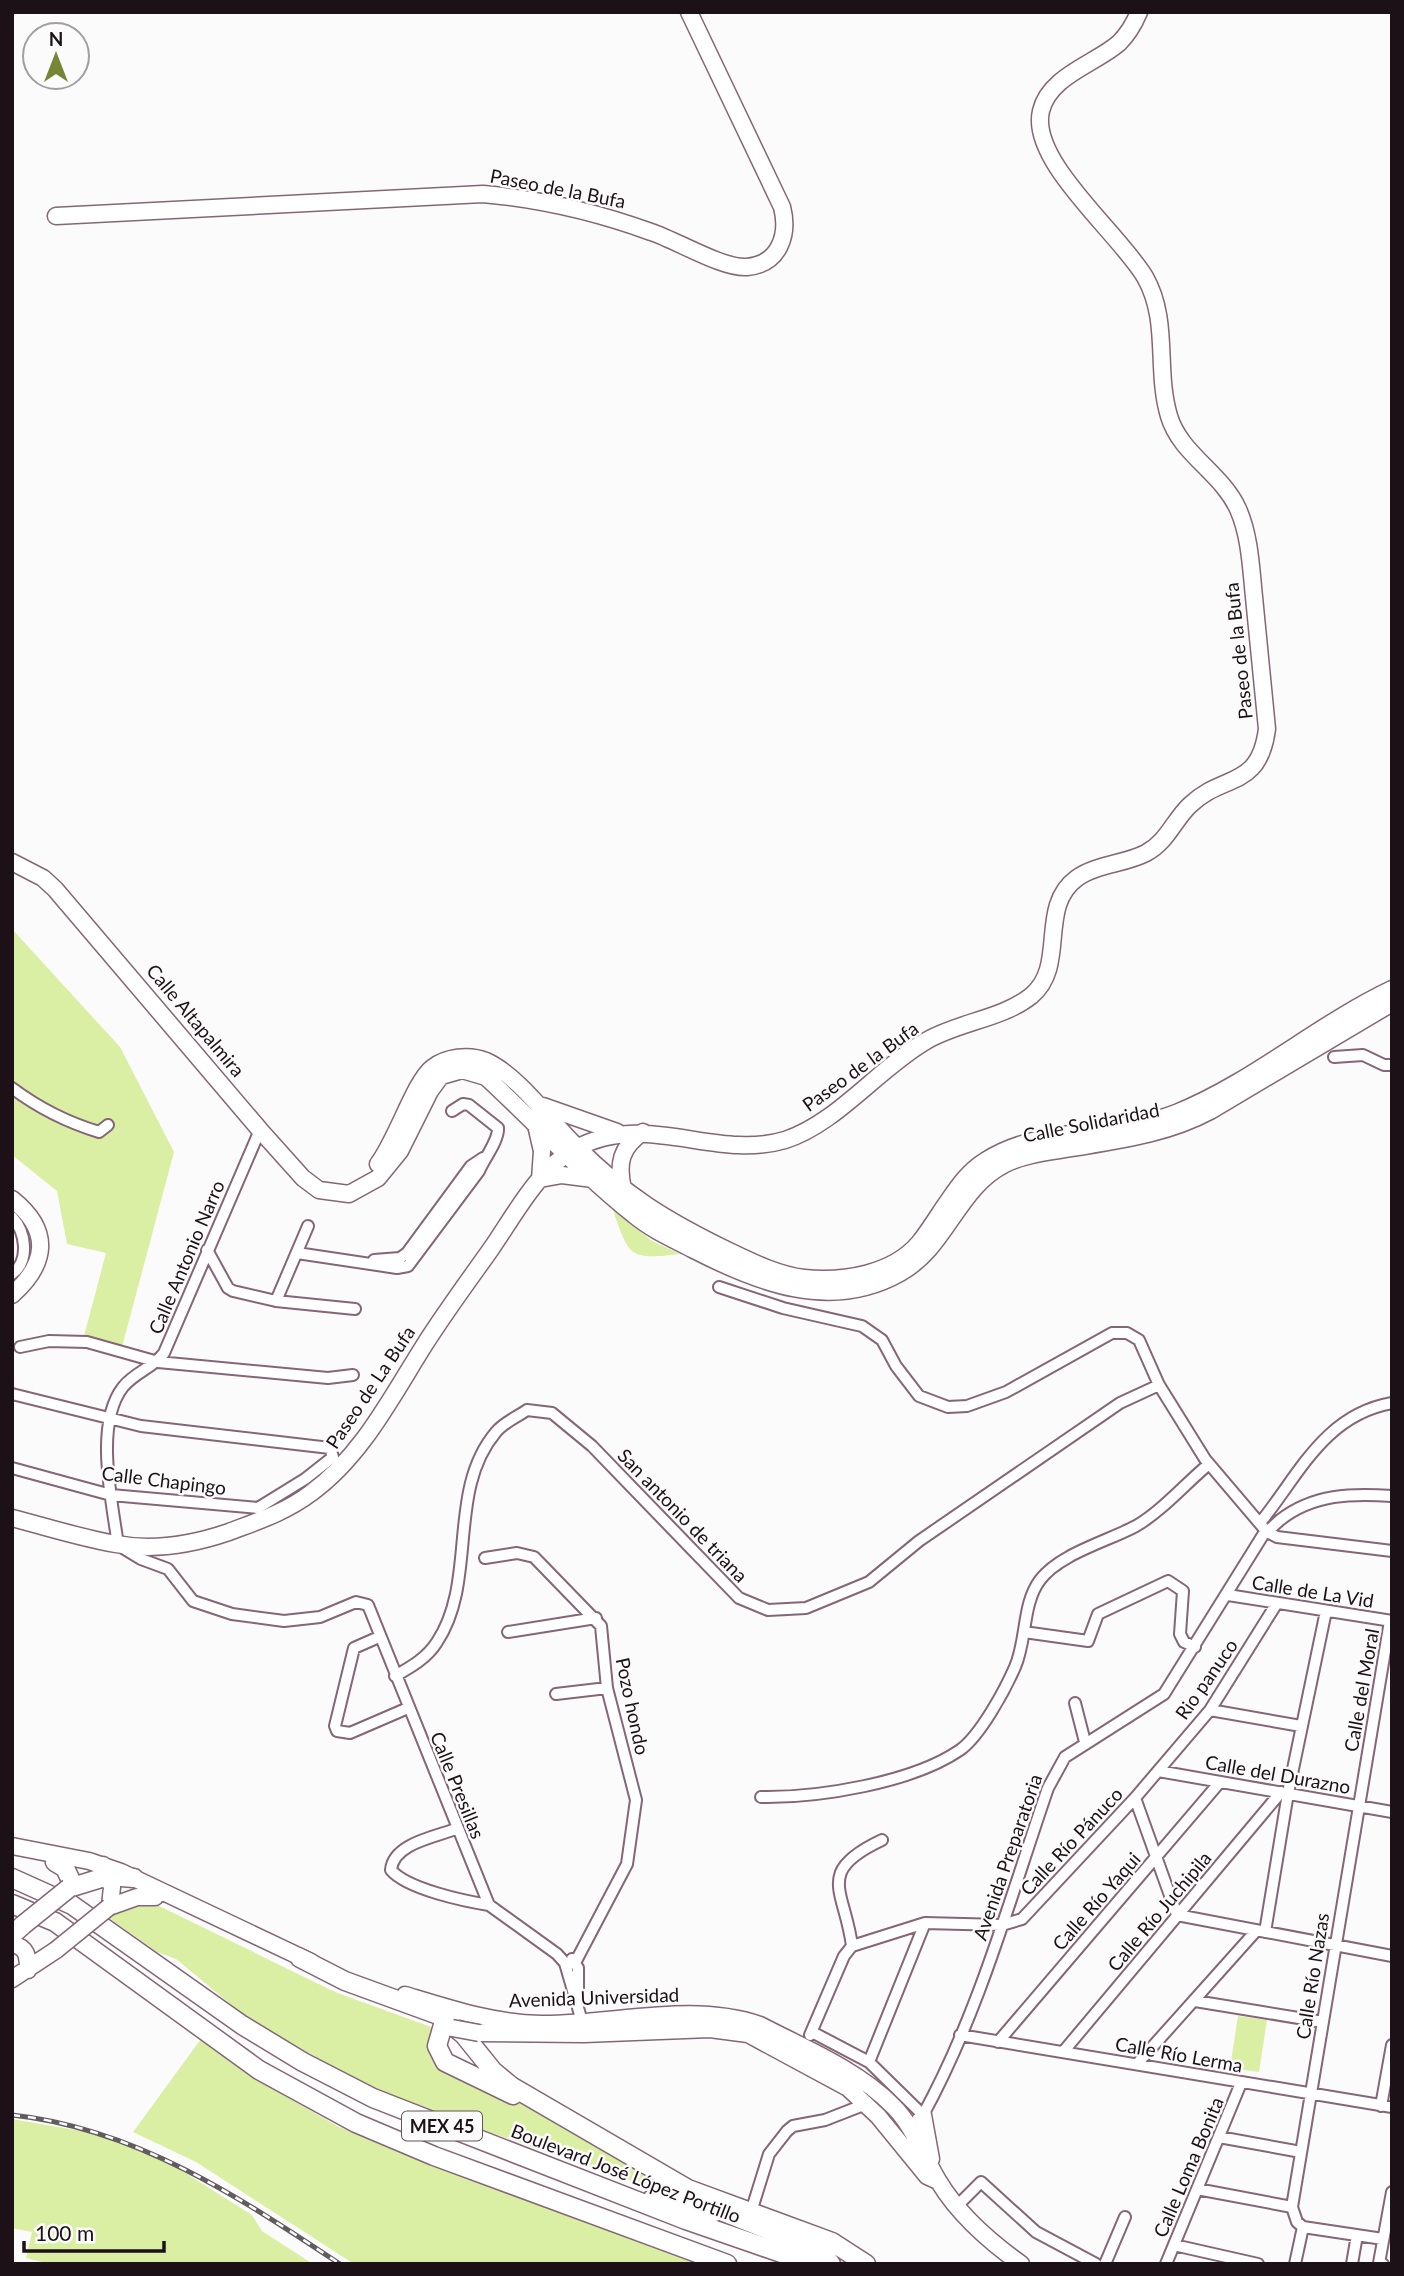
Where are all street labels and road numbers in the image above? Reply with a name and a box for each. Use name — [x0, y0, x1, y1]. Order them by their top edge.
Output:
street label: Paseo de la Bufa — [488, 164, 628, 212]
street label: Paseo de la Bufa — [1219, 581, 1257, 721]
street label: Calle Altapalmira — [142, 959, 250, 1081]
street label: Paseo de la Bufa — [798, 1016, 922, 1116]
street label: Calle Solidaridad — [1021, 1098, 1161, 1146]
street label: Calle Antonio Narro — [143, 1177, 229, 1337]
street label: Paseo de La Bufa — [321, 1321, 419, 1453]
street label: San antonio de triana — [613, 1443, 753, 1587]
street label: Calle Chapingo — [101, 1461, 227, 1499]
street label: Calle de La Vid — [1250, 1570, 1376, 1612]
street label: Calle del Moral — [1339, 1627, 1383, 1753]
street label: Rio panuco — [1170, 1634, 1242, 1724]
street label: Pozo hondo — [611, 1655, 655, 1757]
street label: Calle Presillas — [426, 1728, 490, 1842]
street label: Calle del Durazno — [1204, 1750, 1352, 1798]
street label: Avenida Preparatoria — [968, 1771, 1046, 1943]
street label: Calle Río Pánuco — [1015, 1782, 1127, 1900]
street label: Calle Río Juchipila — [1102, 1846, 1216, 1976]
street label: Calle Río Yaqui — [1047, 1847, 1145, 1955]
street label: Calle Río Nazas — [1291, 1911, 1333, 2041]
street label: Avenida Universidad — [508, 1983, 680, 2011]
street label: Calle Río Lerma — [1113, 2031, 1245, 2077]
street label: Calle Loma Bonita — [1148, 2093, 1228, 2241]
road number: MEX 45 — [402, 2112, 482, 2140]
street label: Boulevard José López Portillo — [508, 2119, 744, 2227]

